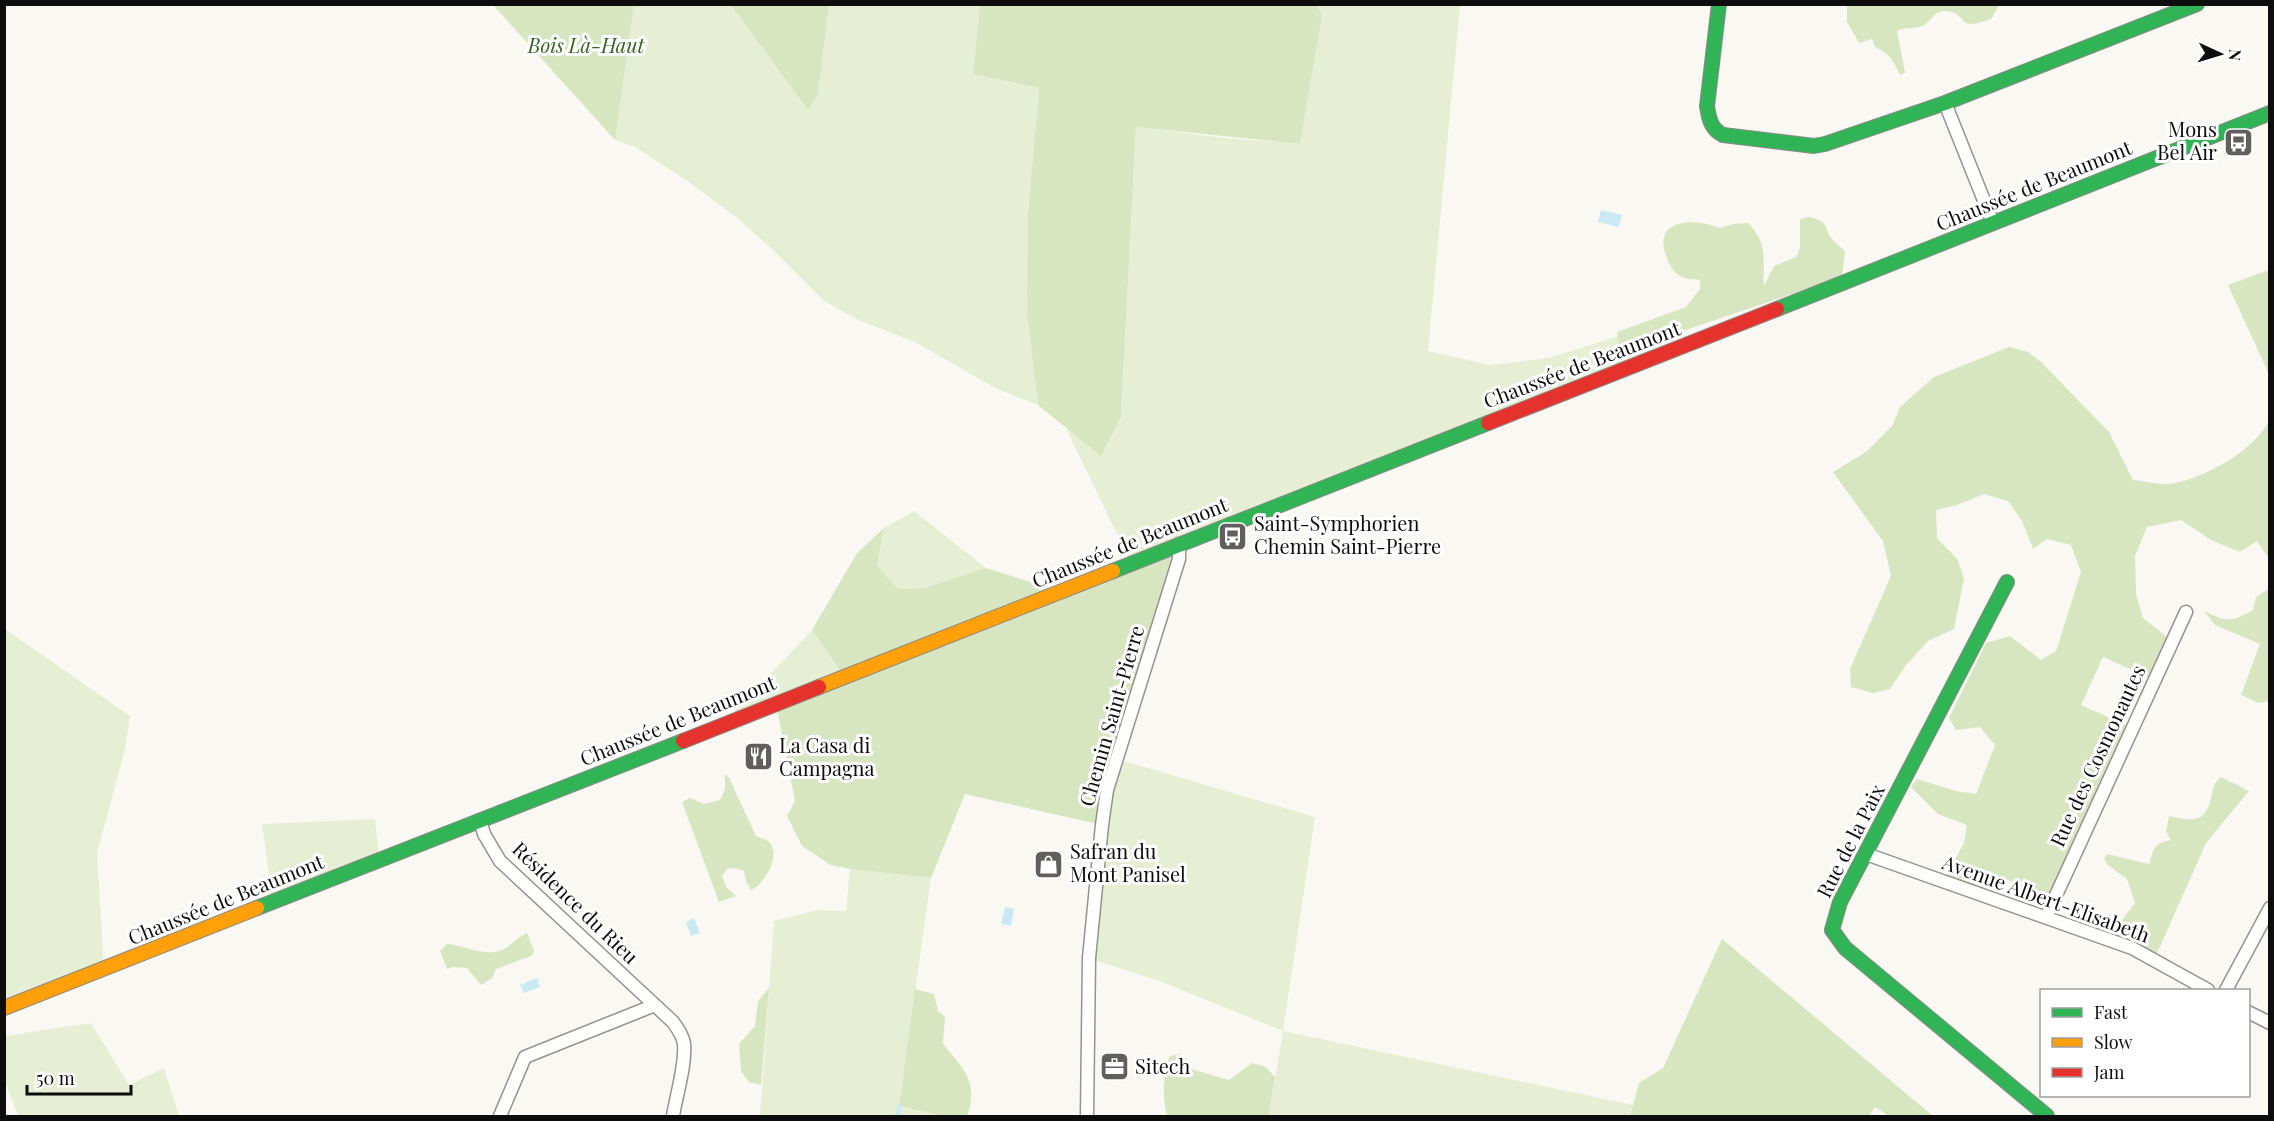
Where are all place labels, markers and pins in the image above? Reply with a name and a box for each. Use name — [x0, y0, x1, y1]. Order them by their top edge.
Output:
place label: Mons Bel Air — [2157, 115, 2217, 165]
bus stop icon: Mons Bel Air — [2222, 126, 2254, 158]
place label: Saint-Symphorien Chemin Saint-Pierre — [1254, 509, 1441, 559]
bus stop icon: Saint-Symphorien Chemin Saint-Pierre — [1217, 520, 1249, 552]
place label: La Casa di Campagna — [779, 731, 875, 781]
restaurant icon: La Casa di Campagna — [742, 741, 774, 773]
place label: Safran du Mont Panisel — [1070, 837, 1186, 887]
shop icon: Safran du Mont Panisel — [1033, 848, 1065, 880]
office icon: Sitech — [1098, 1051, 1130, 1083]
place label: Sitech — [1135, 1052, 1191, 1079]

